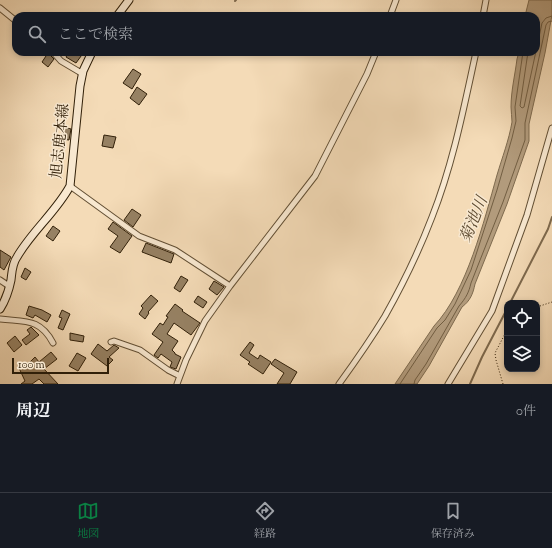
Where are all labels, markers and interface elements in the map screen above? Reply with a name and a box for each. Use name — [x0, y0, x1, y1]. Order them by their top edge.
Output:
search box — [12, 12, 540, 56]
icon: search — [26, 23, 48, 45]
text: ここで検索 — [58, 25, 133, 46]
street label: 旭志鹿本線 — [47, 103, 75, 179]
water label: 菊池川 — [455, 192, 495, 247]
map controls — [504, 300, 540, 372]
button: locate — [504, 300, 540, 336]
button: layers — [504, 336, 540, 372]
scale bar — [12, 356, 109, 375]
text: 100 m — [18, 357, 45, 373]
text: 周辺 — [16, 400, 50, 424]
text: 0件 — [516, 403, 536, 421]
tab: 地図 — [77, 500, 99, 542]
tab: 経路 — [254, 500, 276, 542]
tab: 保存済み — [431, 500, 475, 542]

